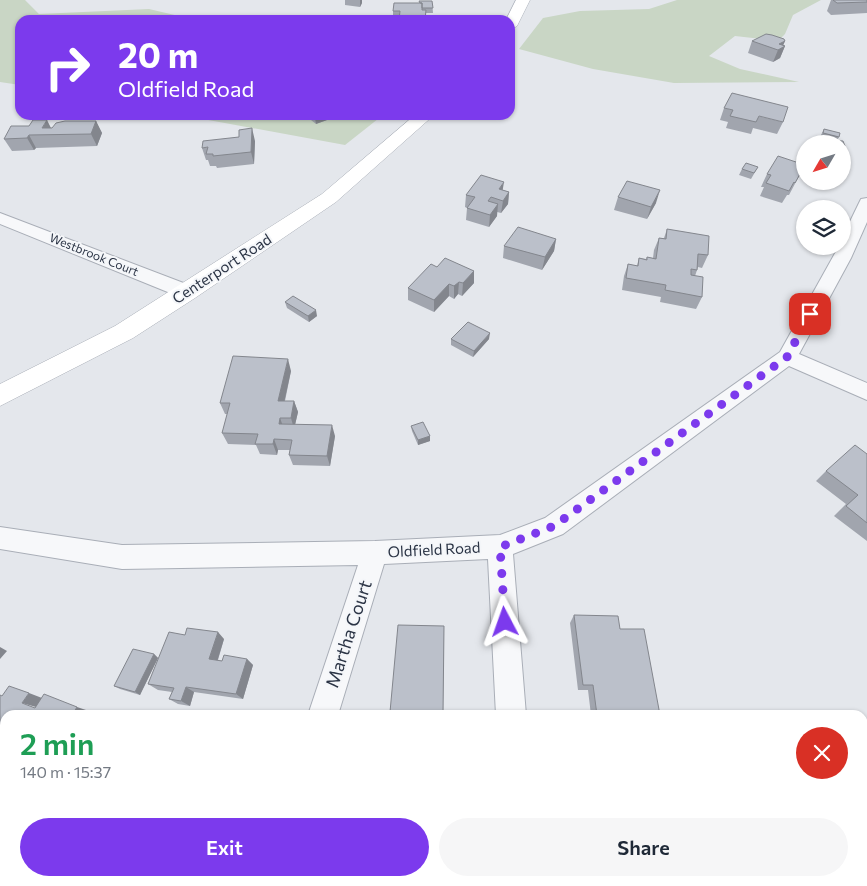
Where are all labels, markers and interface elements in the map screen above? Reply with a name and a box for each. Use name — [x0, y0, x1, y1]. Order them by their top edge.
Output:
text: 20 m — [118, 32, 198, 75]
icon: right — [35, 35, 100, 100]
text: Oldfield Road — [118, 75, 254, 102]
north arrow — [796, 135, 851, 190]
map controls — [796, 135, 851, 255]
button: layers — [796, 200, 851, 255]
street label: Centerport Road — [168, 229, 274, 307]
street label: Westbrook Court — [48, 230, 141, 278]
pin — [789, 293, 831, 335]
icon: arrive — [796, 300, 824, 328]
street label: Oldfield Road — [387, 538, 481, 560]
street label: Martha Court — [320, 577, 376, 690]
position arrow — [478, 595, 530, 647]
text: 2 min — [20, 724, 94, 761]
button: close — [796, 727, 848, 779]
text: 140 m · 15:37 — [20, 762, 111, 781]
button: Exit — [20, 818, 429, 876]
button: Share — [439, 818, 848, 876]

